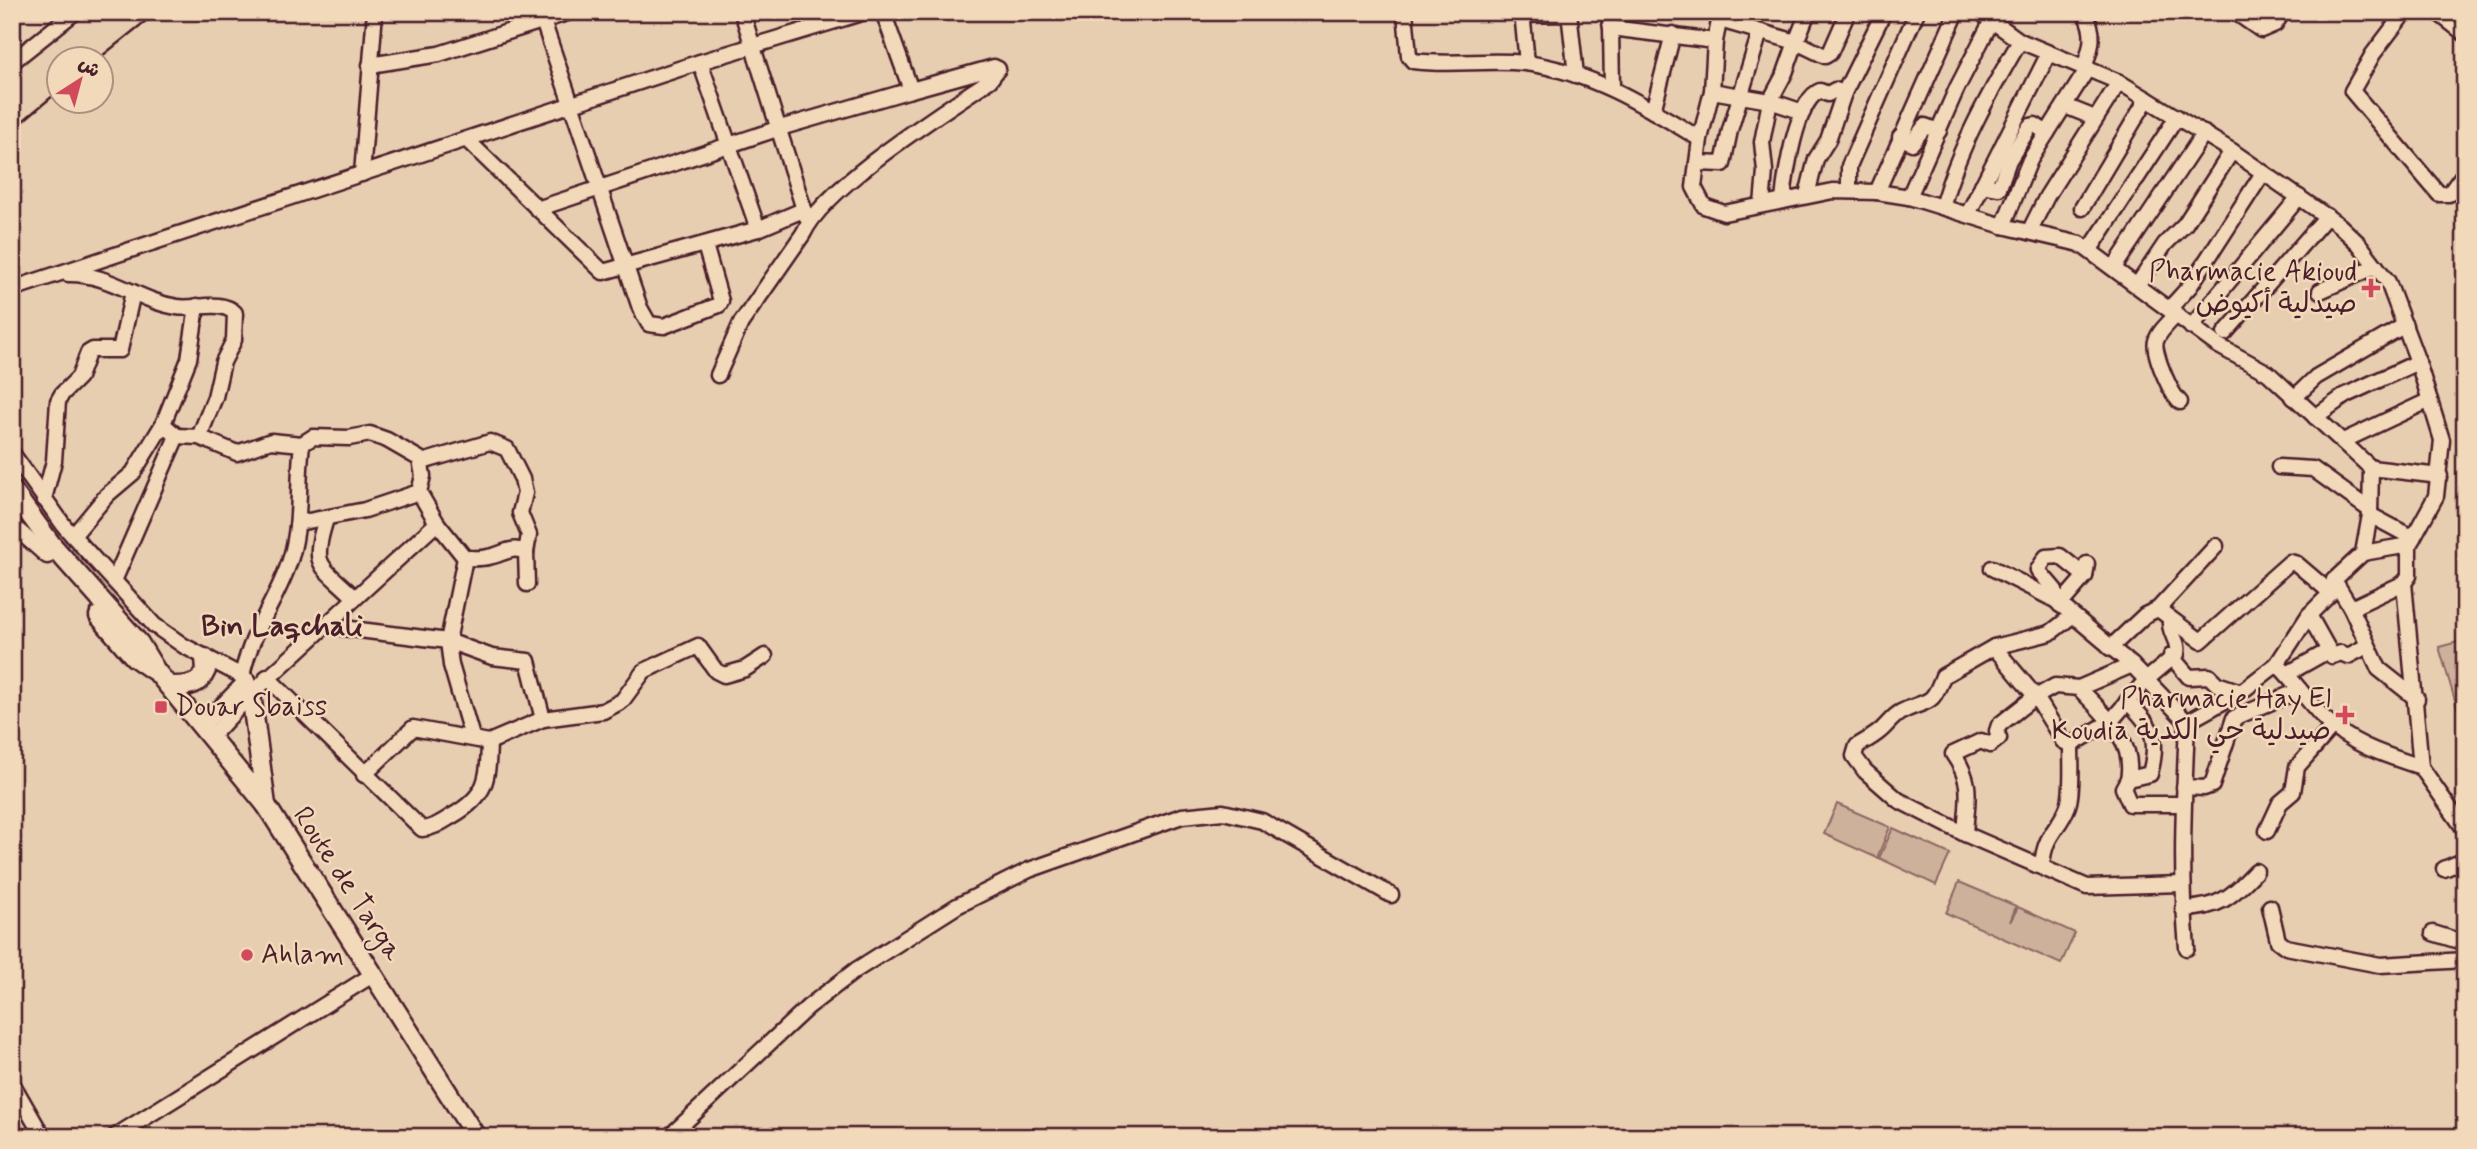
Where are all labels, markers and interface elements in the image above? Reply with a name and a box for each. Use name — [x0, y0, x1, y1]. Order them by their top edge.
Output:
north arrow — [46, 46, 116, 116]
text: ش — [73, 51, 105, 84]
place label: Pharmacie Akioud صيدلية أكيوض — [2149, 254, 2357, 323]
marker: Pharmacie Akioud صيدلية أكيوض — [2363, 280, 2379, 296]
district label: Bin Laqchali — [201, 607, 363, 646]
place label: Pharmacie Hay El Koudia صيدلية حي الكدية — [2051, 681, 2331, 754]
place label: Douar Sbaiss — [175, 689, 327, 726]
marker: Douar Sbaiss — [153, 699, 169, 715]
marker: Pharmacie Hay El Koudia صيدلية حي الكدية — [2337, 707, 2353, 723]
street label: Route de Targa — [282, 800, 411, 969]
place label: Ahlam — [261, 937, 344, 974]
marker: Ahlam — [239, 947, 255, 963]

